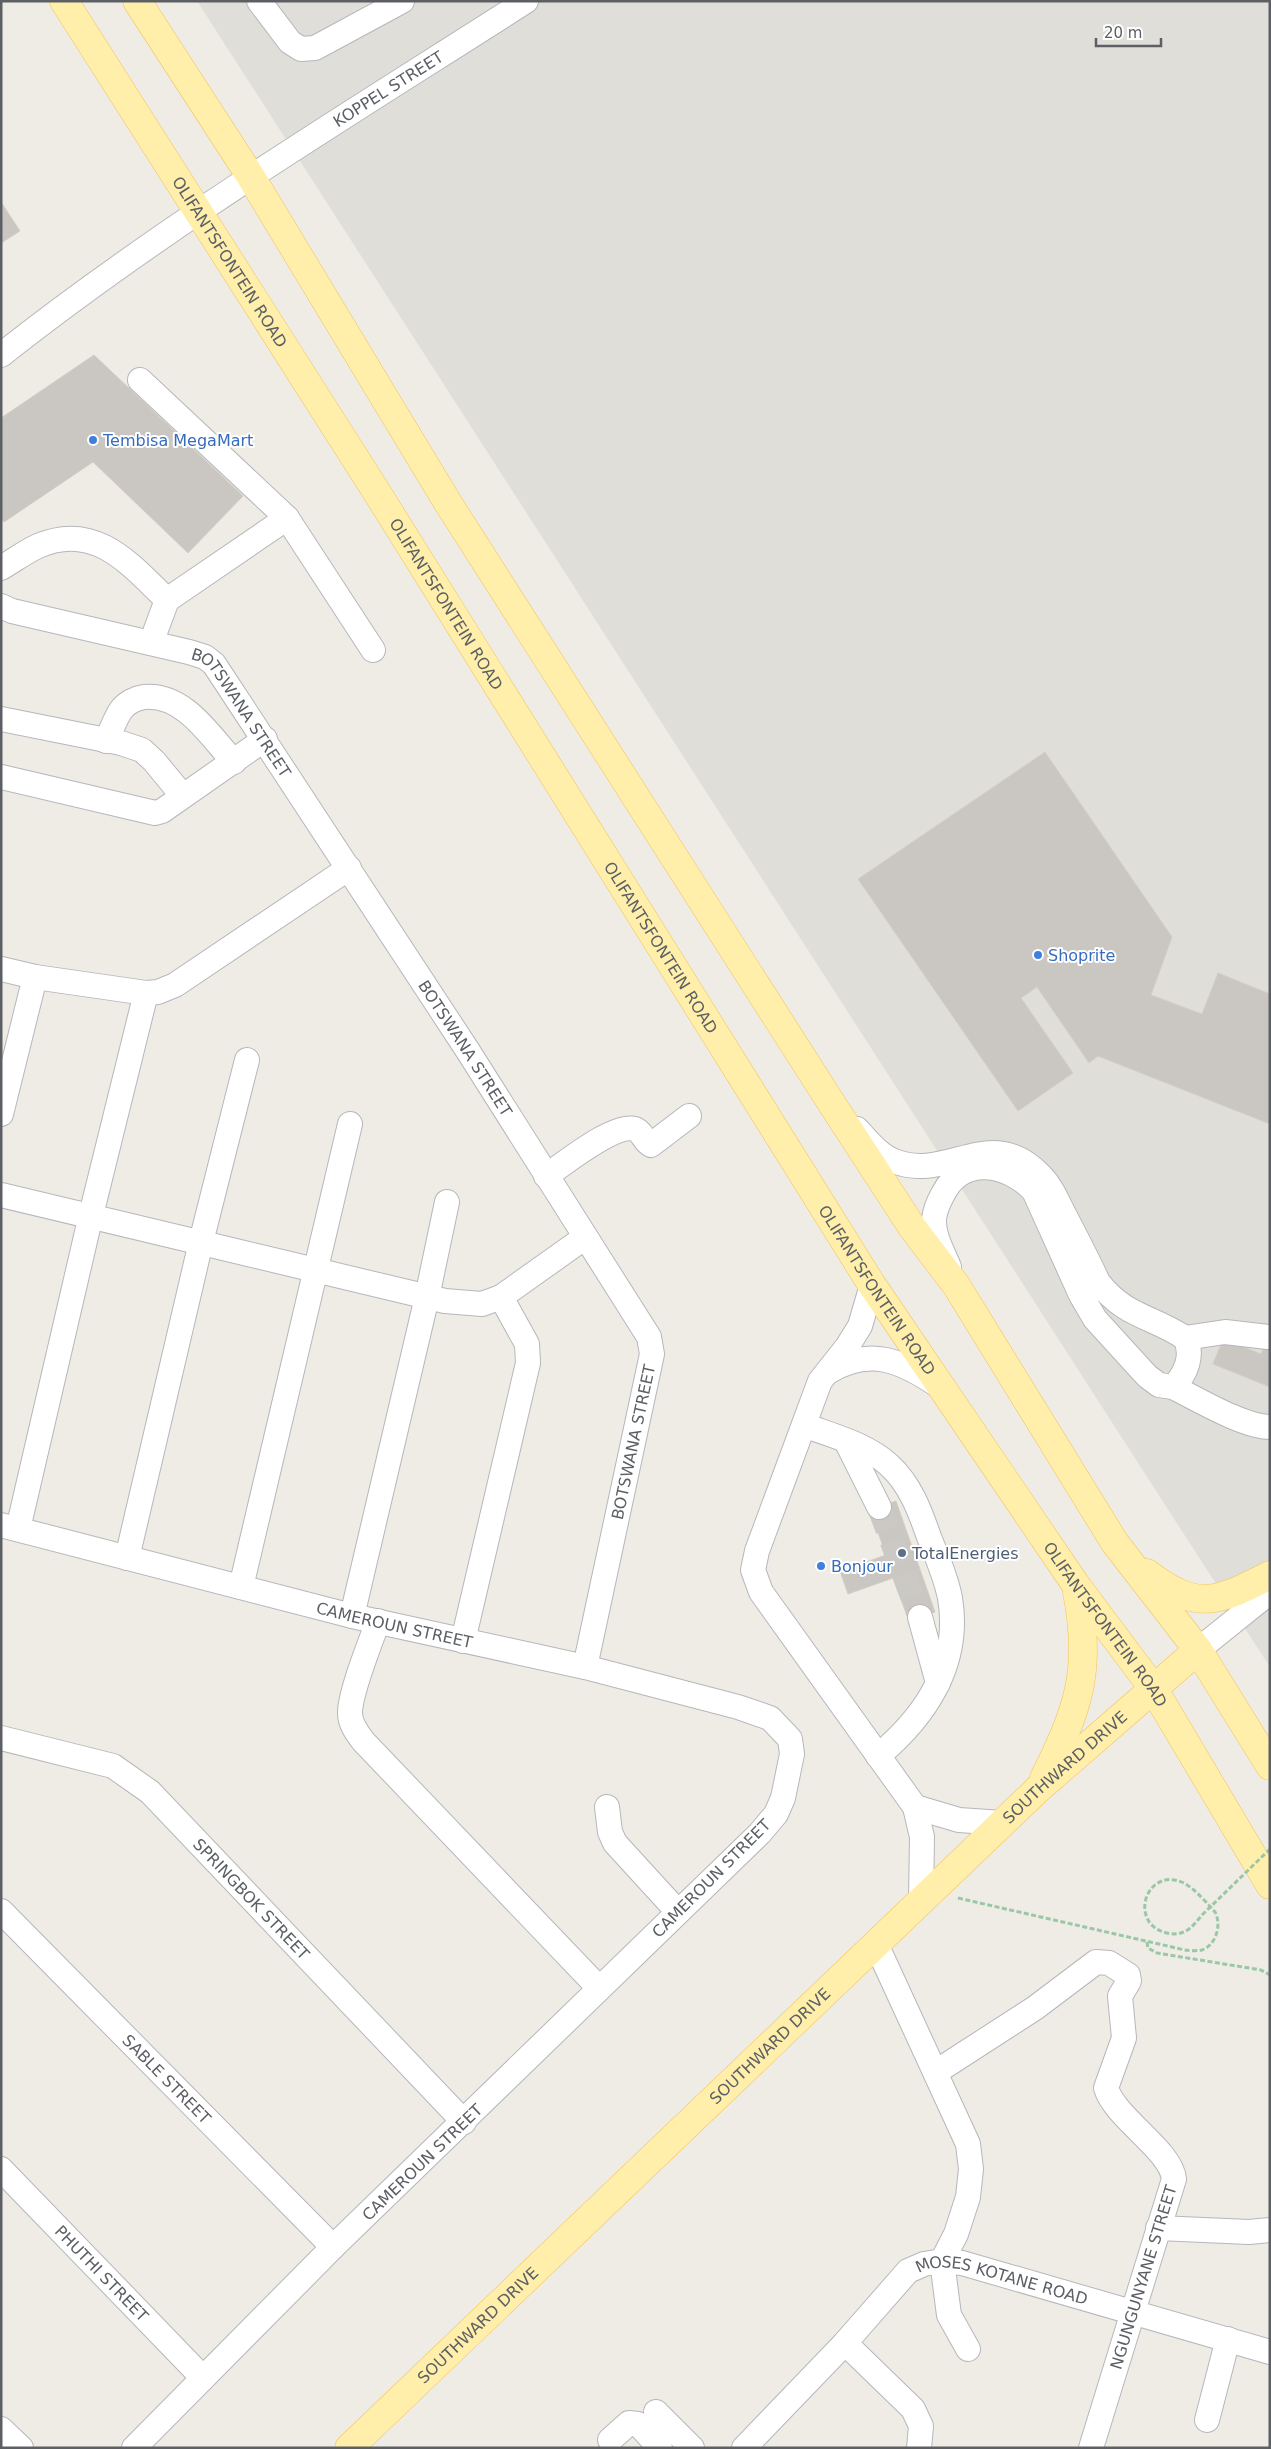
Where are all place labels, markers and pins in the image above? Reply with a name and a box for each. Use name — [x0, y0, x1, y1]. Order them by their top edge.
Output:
place label: Tembisa MegaMart — [102, 431, 253, 450]
marker: Tembisa MegaMart — [87, 434, 99, 446]
place label: Shoprite — [1048, 946, 1115, 965]
marker: Shoprite — [1032, 949, 1044, 961]
place label: TotalEnergies — [911, 1544, 1019, 1563]
marker: TotalEnergies — [896, 1547, 908, 1559]
place label: Bonjour — [831, 1557, 893, 1576]
marker: Bonjour — [815, 1560, 827, 1572]

